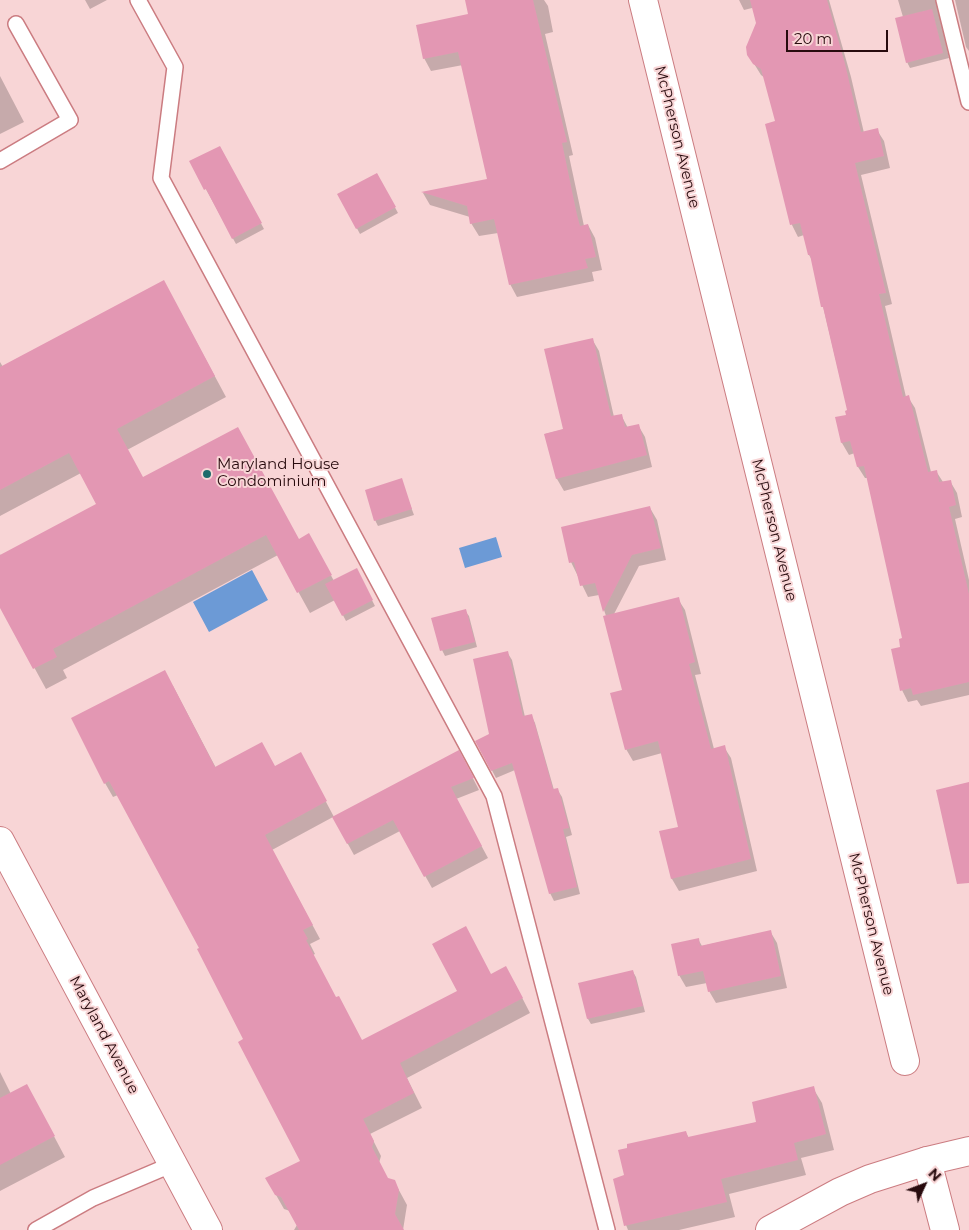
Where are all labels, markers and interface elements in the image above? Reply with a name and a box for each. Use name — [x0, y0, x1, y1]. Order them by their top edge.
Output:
scale bar — [789, 20, 892, 52]
text: 20 m — [794, 29, 832, 48]
street label: McPherson Avenue — [651, 64, 703, 210]
place label: Maryland House Condominium — [217, 456, 339, 491]
street label: McPherson Avenue — [748, 457, 800, 603]
marker: Maryland House Condominium — [201, 468, 213, 480]
street label: McPherson Avenue — [845, 851, 897, 997]
street label: Maryland Avenue — [65, 973, 143, 1097]
north arrow — [899, 1160, 949, 1210]
text: N — [925, 1164, 945, 1185]

